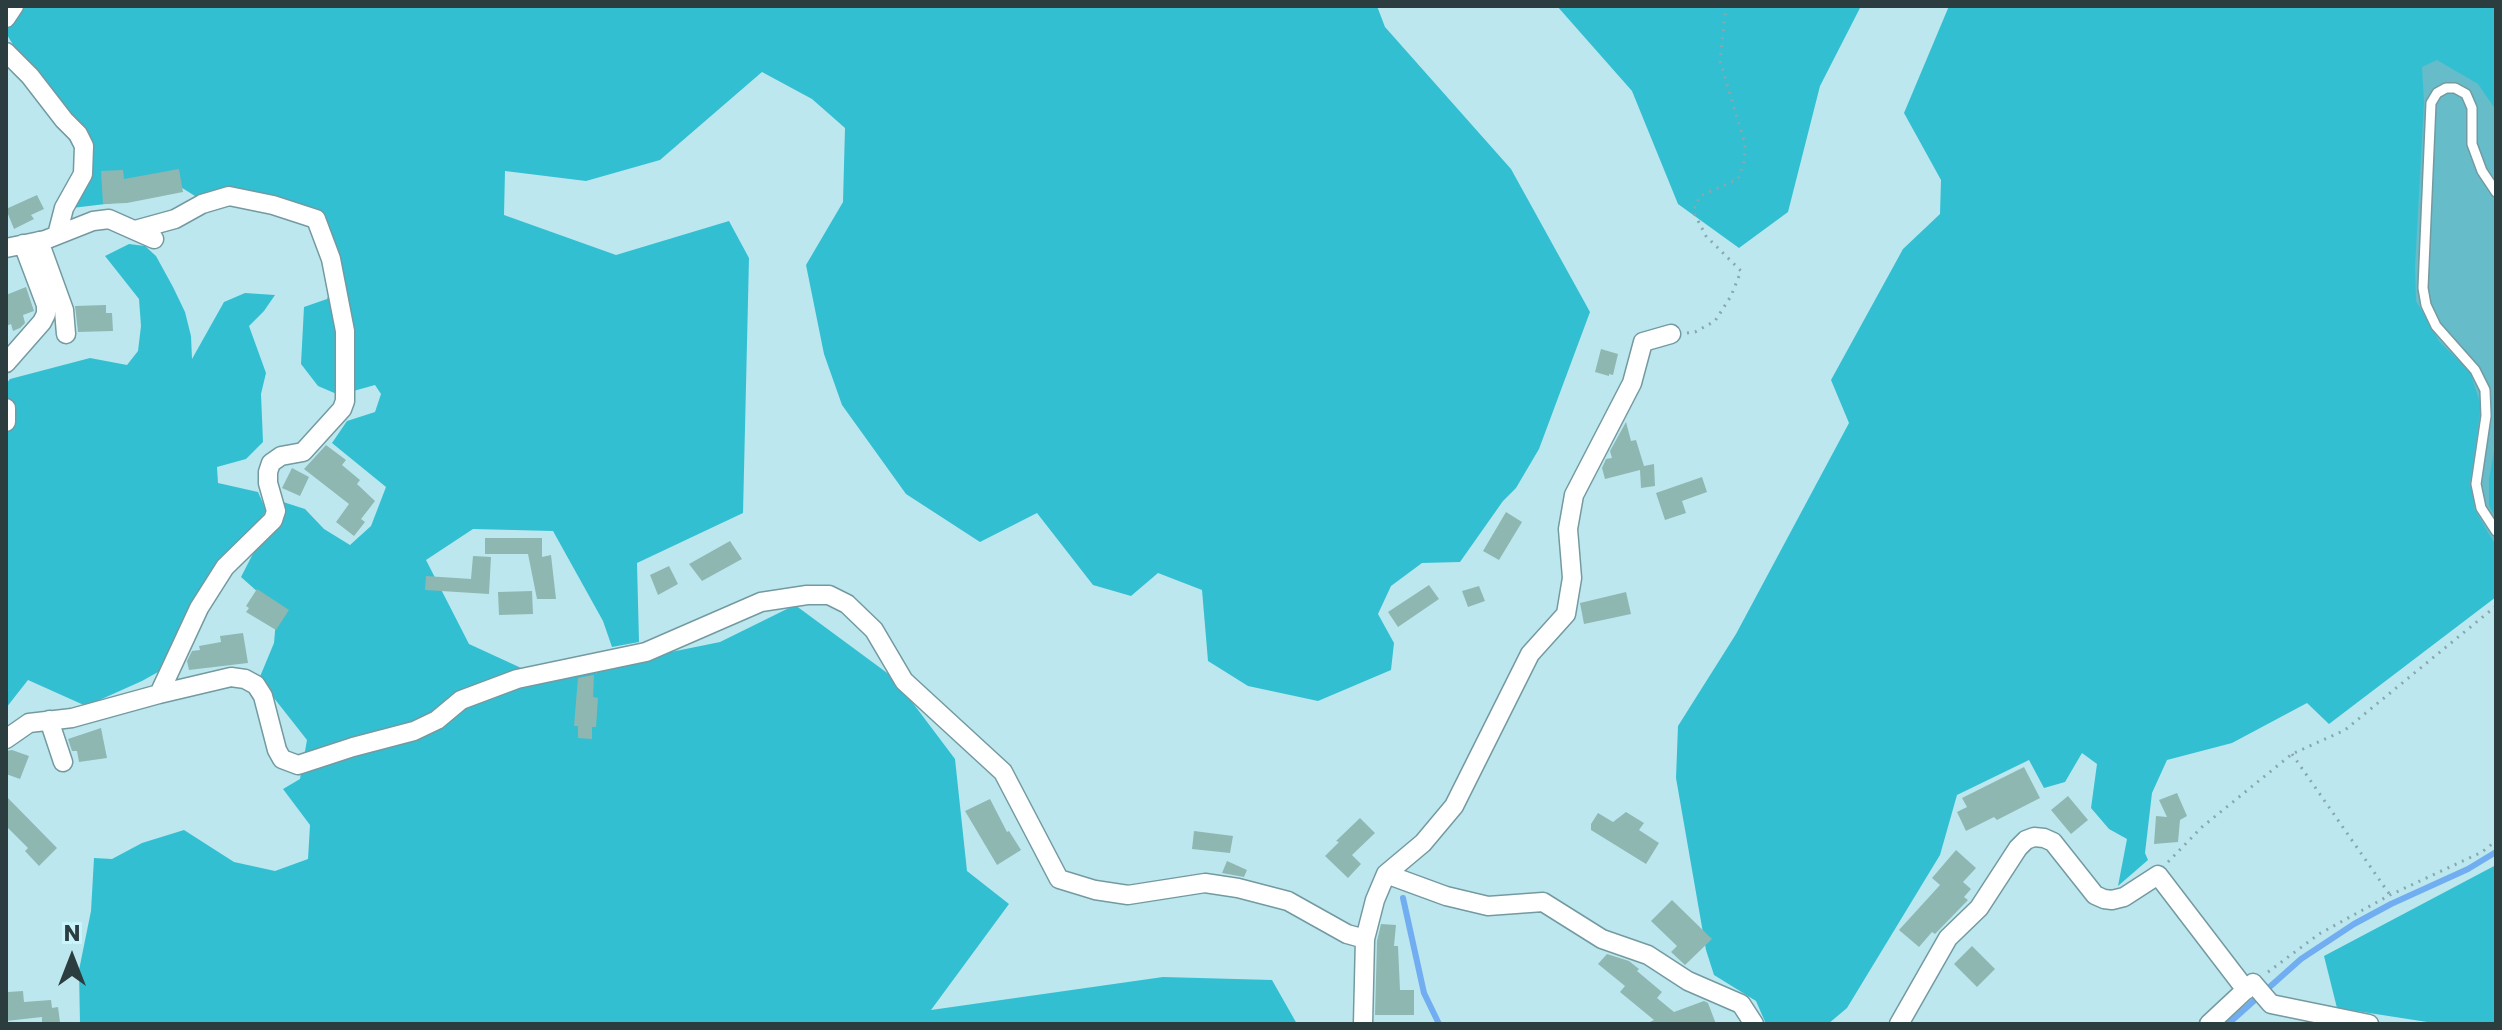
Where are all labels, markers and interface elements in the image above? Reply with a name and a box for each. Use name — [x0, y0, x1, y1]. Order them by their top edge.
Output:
north arrow — [32, 918, 112, 998]
text: N — [64, 918, 80, 949]

